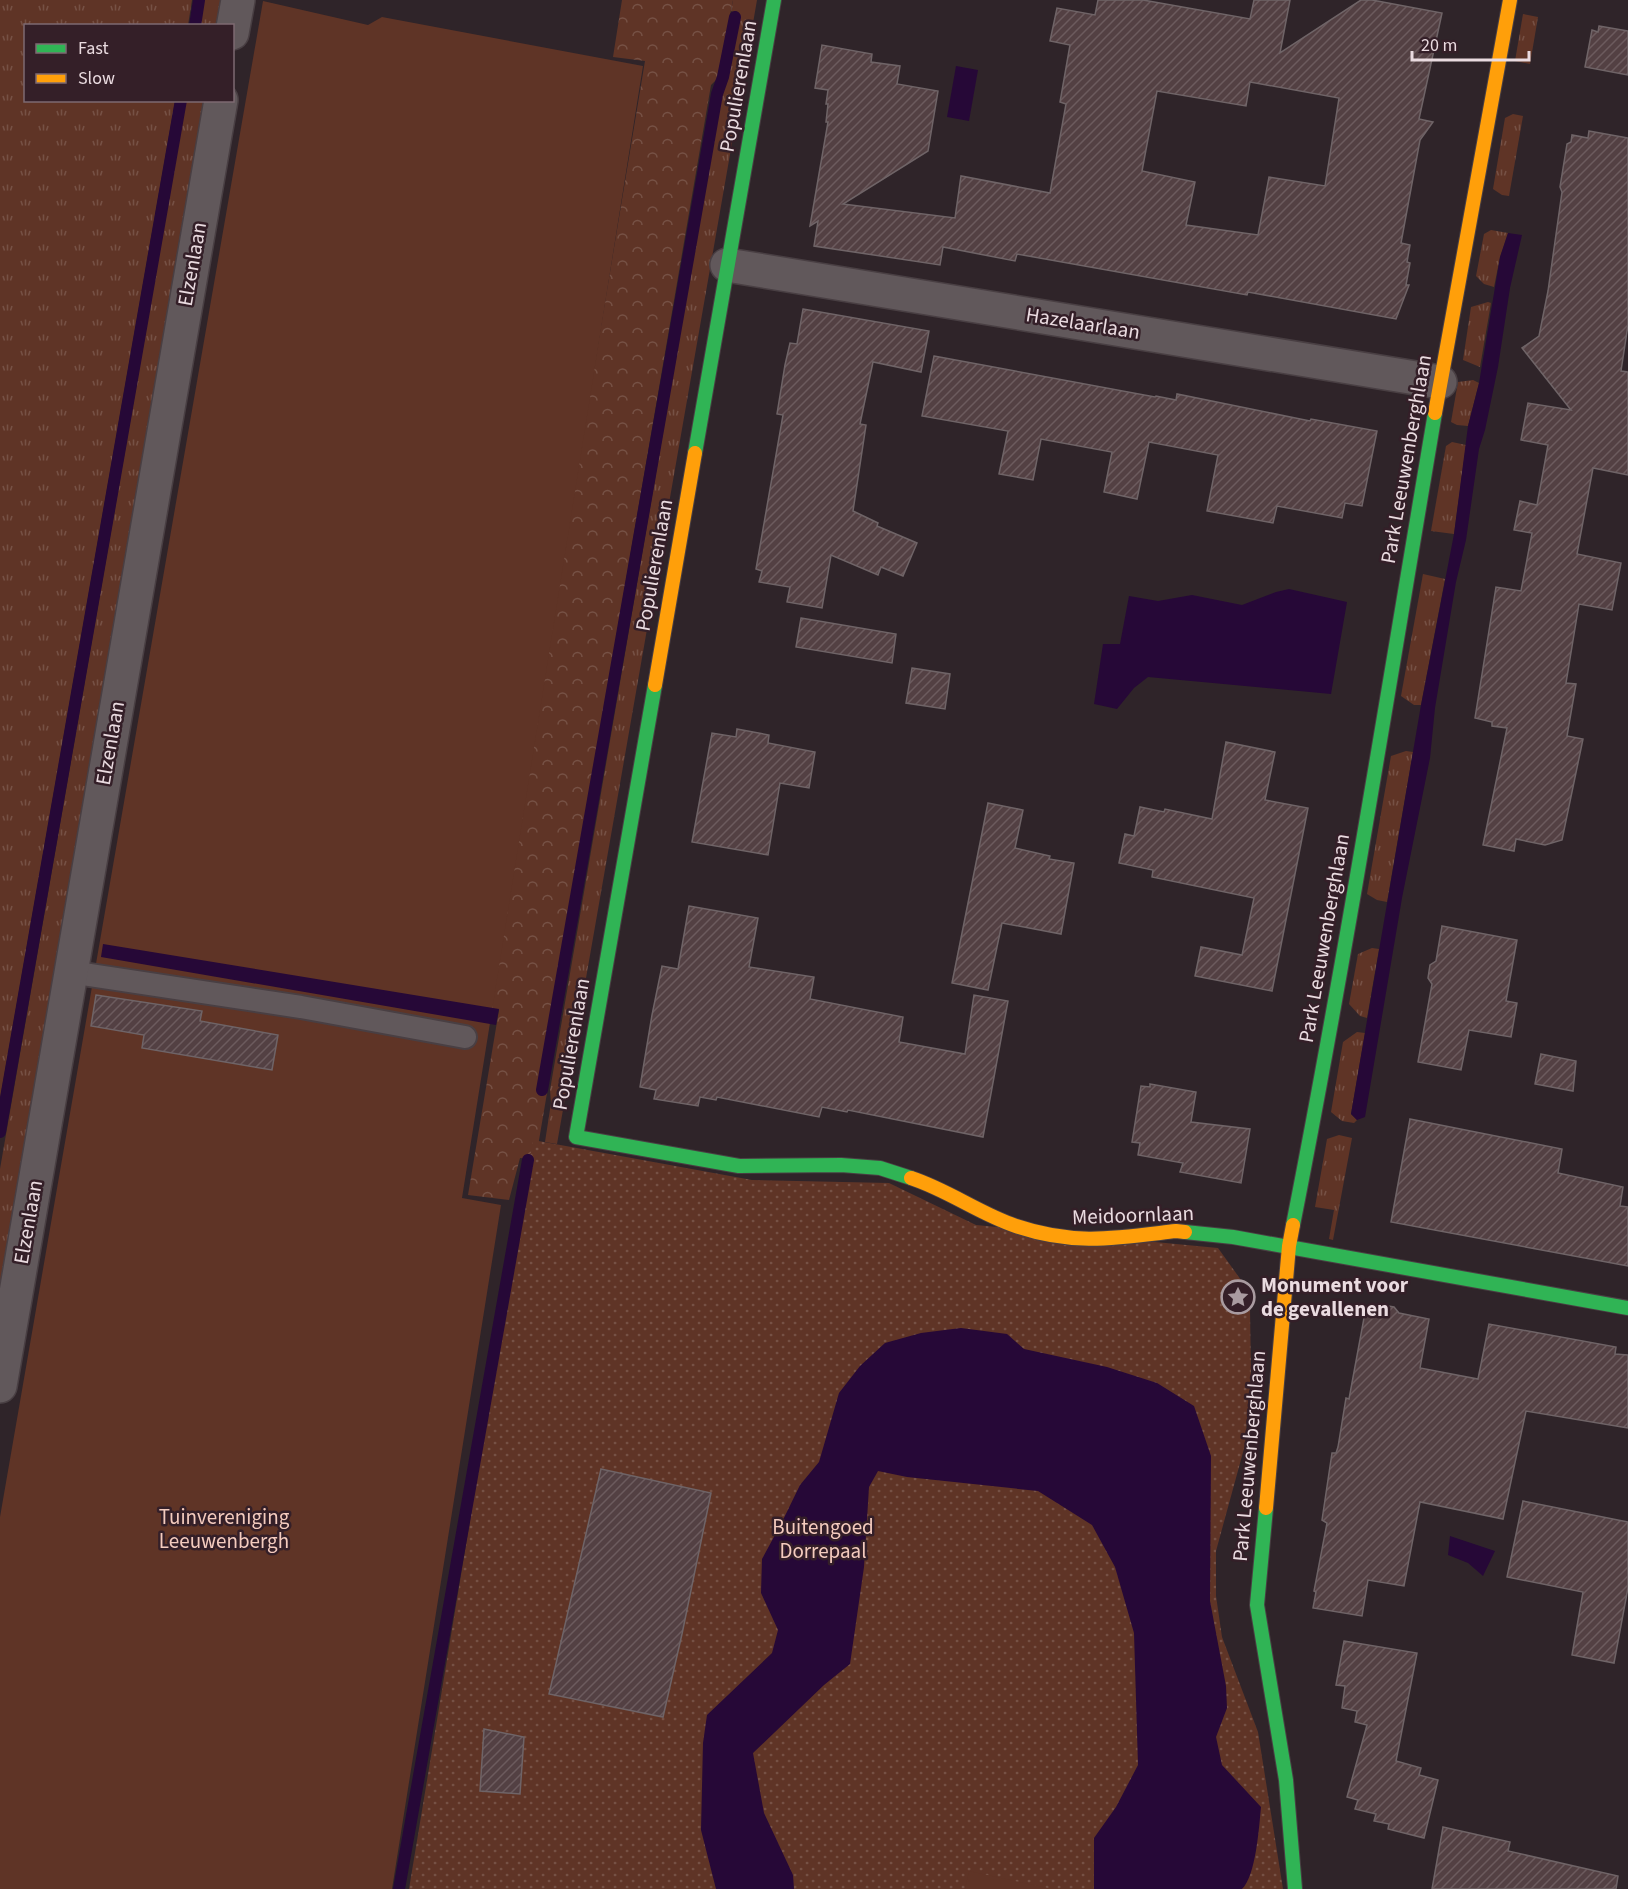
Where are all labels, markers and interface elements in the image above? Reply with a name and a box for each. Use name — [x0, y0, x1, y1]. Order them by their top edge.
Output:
street label: Populierenlaan — [712, 18, 764, 154]
legend — [24, 24, 234, 102]
scale bar — [1412, 24, 1529, 62]
text: 20 m — [1421, 33, 1457, 58]
text: Fast — [78, 36, 109, 61]
text: Slow — [78, 66, 115, 91]
street label: Elzenlaan — [170, 220, 214, 308]
street label: Hazelaarlaan — [1024, 299, 1142, 347]
street label: Park Leeuwenberghlaan — [1373, 352, 1439, 566]
street label: Populierenlaan — [628, 497, 680, 633]
street label: Elzenlaan — [88, 699, 132, 787]
street label: Park Leeuwenberghlaan — [1291, 831, 1357, 1045]
street label: Populierenlaan — [545, 976, 597, 1112]
street label: Elzenlaan — [6, 1178, 50, 1266]
street label: Meidoornlaan — [1071, 1198, 1195, 1232]
place label: Monument voor de gevallenen — [1261, 1270, 1409, 1324]
place icon: Monument voor de gevallenen — [1220, 1279, 1256, 1315]
street label: Park Leeuwenberghlaan — [1225, 1349, 1273, 1563]
park label: Tuinvereniging Leeuwenbergh — [159, 1502, 290, 1556]
park label: Buitengoed Dorrepaal — [772, 1512, 874, 1566]

